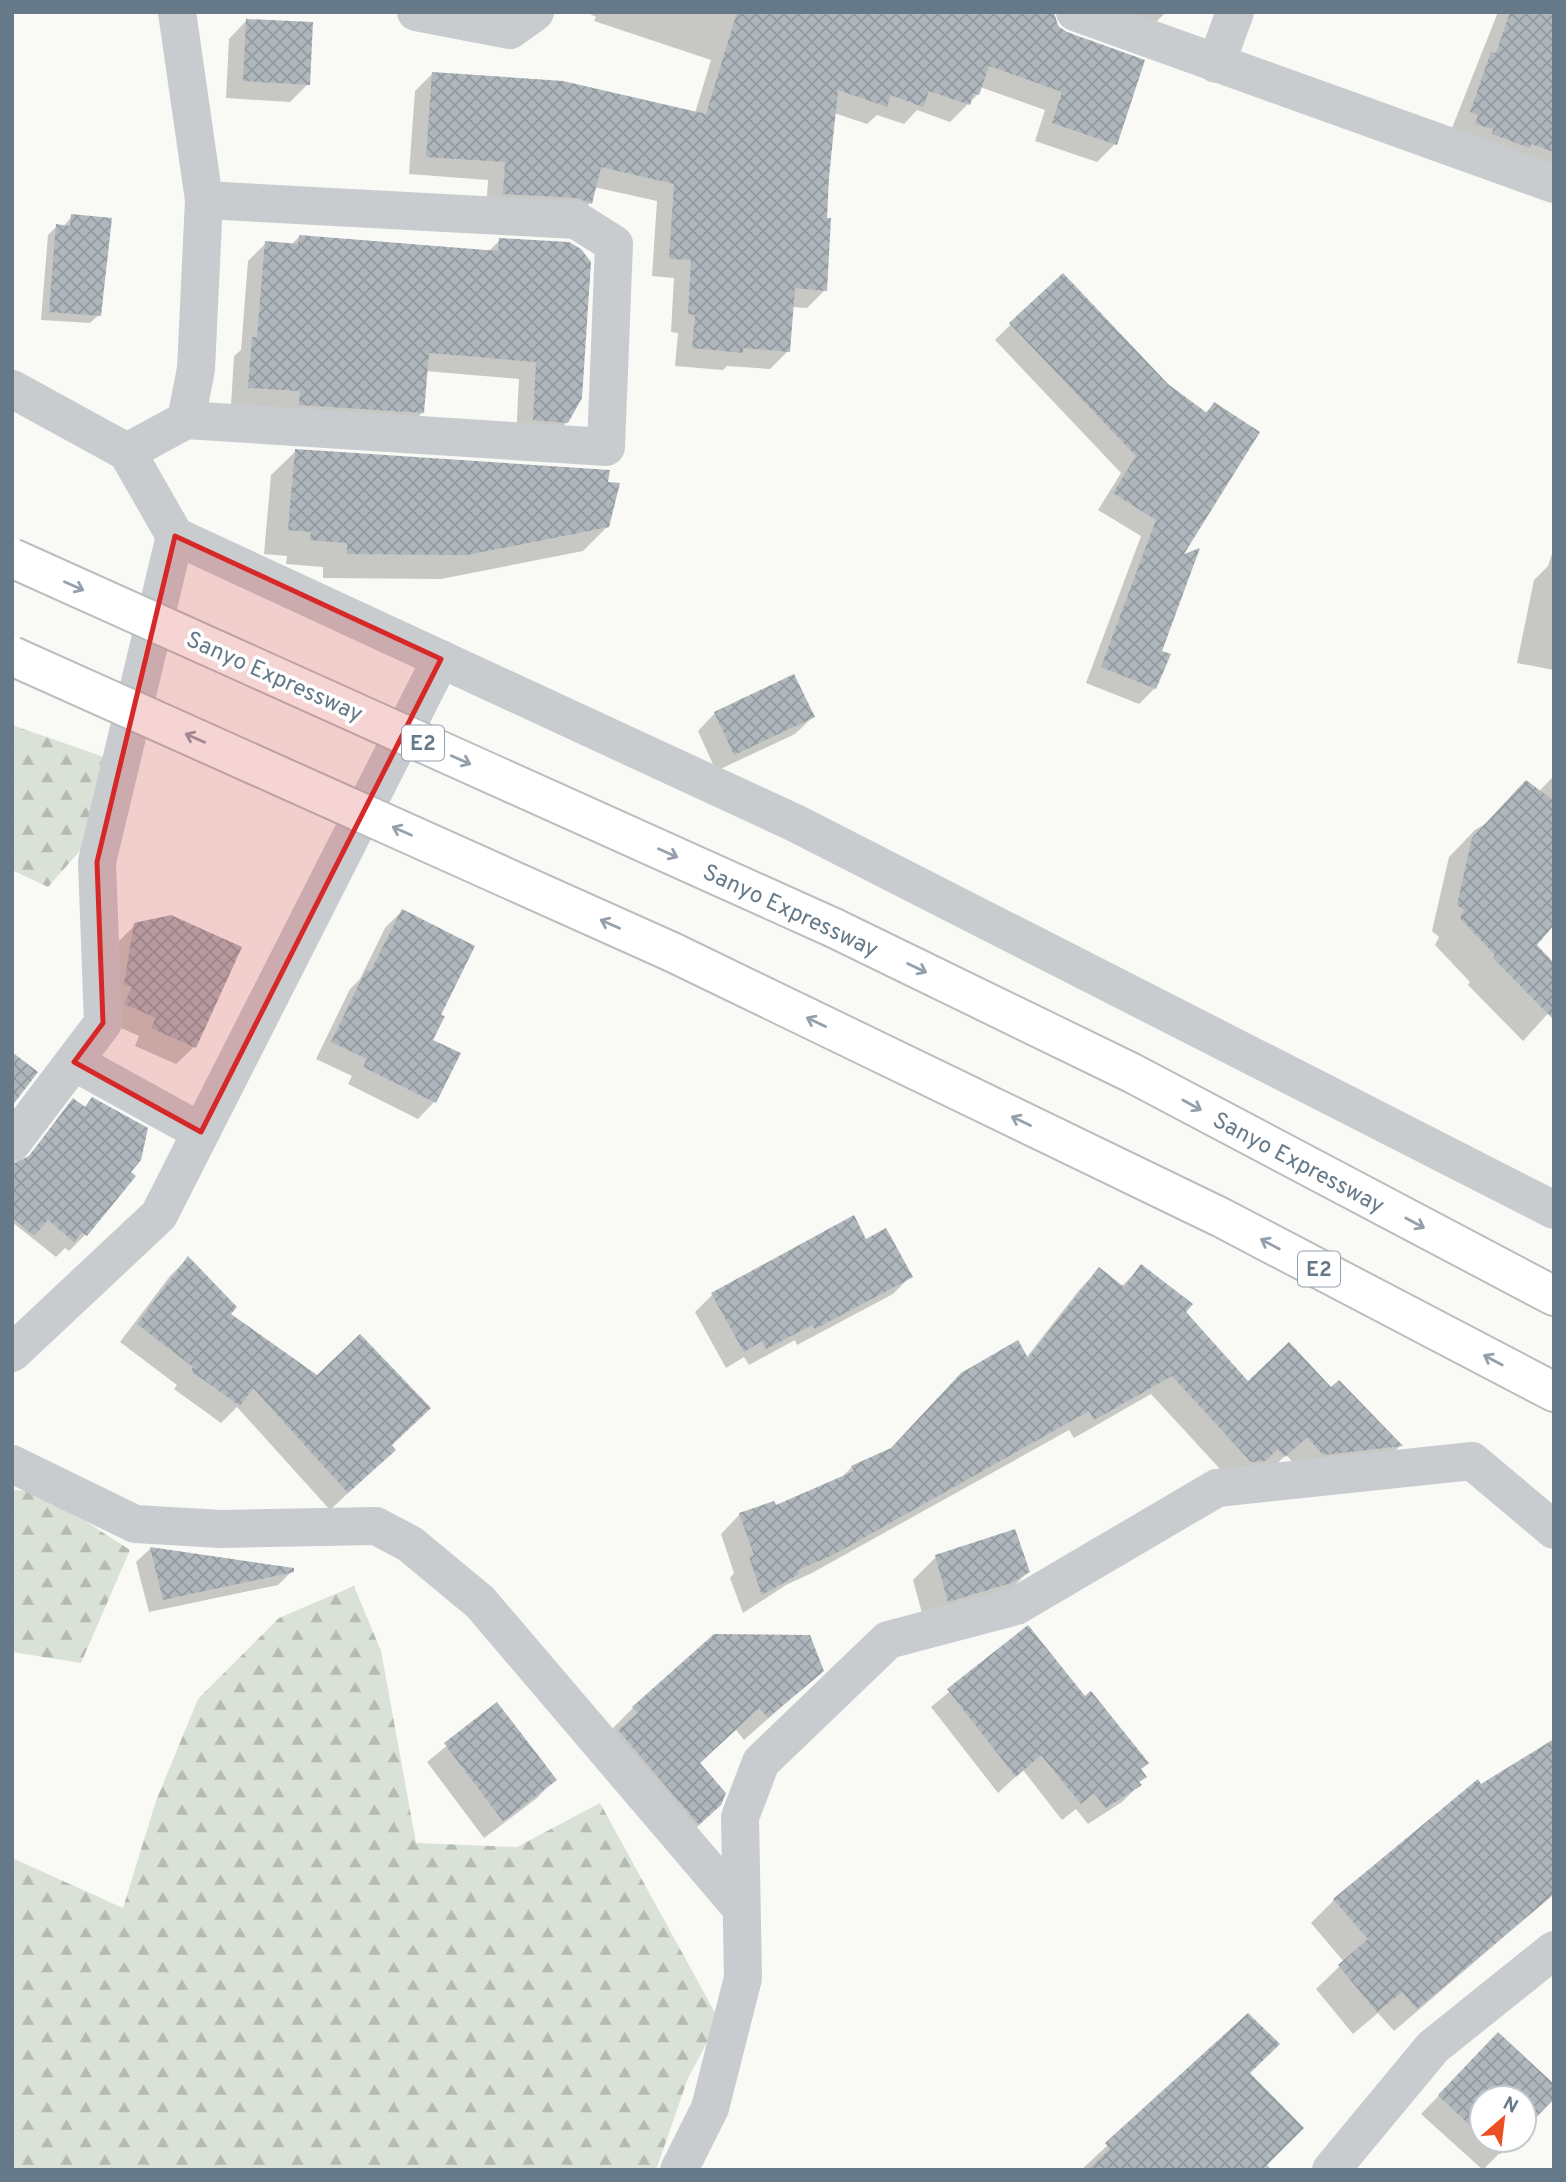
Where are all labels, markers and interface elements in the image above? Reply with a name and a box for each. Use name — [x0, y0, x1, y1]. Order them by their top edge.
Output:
one-way arrow — [63, 580, 85, 593]
street label: Sanyo Expressway — [181, 626, 367, 730]
road number: E2 — [402, 726, 444, 760]
one-way arrow — [185, 731, 206, 744]
one-way arrow — [449, 754, 471, 767]
one-way arrow — [392, 824, 414, 837]
one-way arrow — [657, 847, 678, 860]
street label: Sanyo Expressway — [698, 859, 882, 966]
one-way arrow — [600, 917, 621, 930]
one-way arrow — [906, 962, 927, 976]
one-way arrow — [806, 1015, 827, 1028]
one-way arrow — [1181, 1099, 1202, 1113]
street label: Sanyo Expressway — [1207, 1107, 1389, 1222]
one-way arrow — [1011, 1114, 1032, 1127]
one-way arrow — [1404, 1217, 1425, 1231]
one-way arrow — [1260, 1236, 1281, 1250]
road number: E2 — [1298, 1252, 1340, 1286]
one-way arrow — [1483, 1353, 1504, 1367]
north arrow — [1468, 2084, 1538, 2154]
text: N — [1498, 2092, 1522, 2120]

